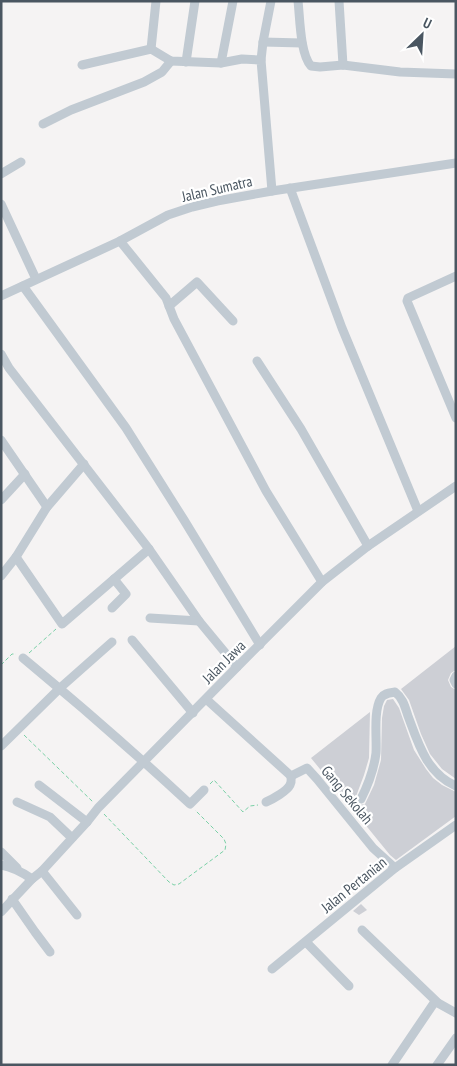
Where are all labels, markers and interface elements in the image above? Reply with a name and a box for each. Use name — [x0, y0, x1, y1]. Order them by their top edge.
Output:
north arrow — [397, 10, 447, 60]
text: U — [420, 14, 435, 33]
street label: Jalan Sumatra — [179, 171, 254, 206]
street label: Jalan Jawa — [197, 636, 249, 688]
street label: Gang Sekolah — [317, 762, 377, 828]
street label: Jalan Pertanian — [316, 853, 390, 917]

